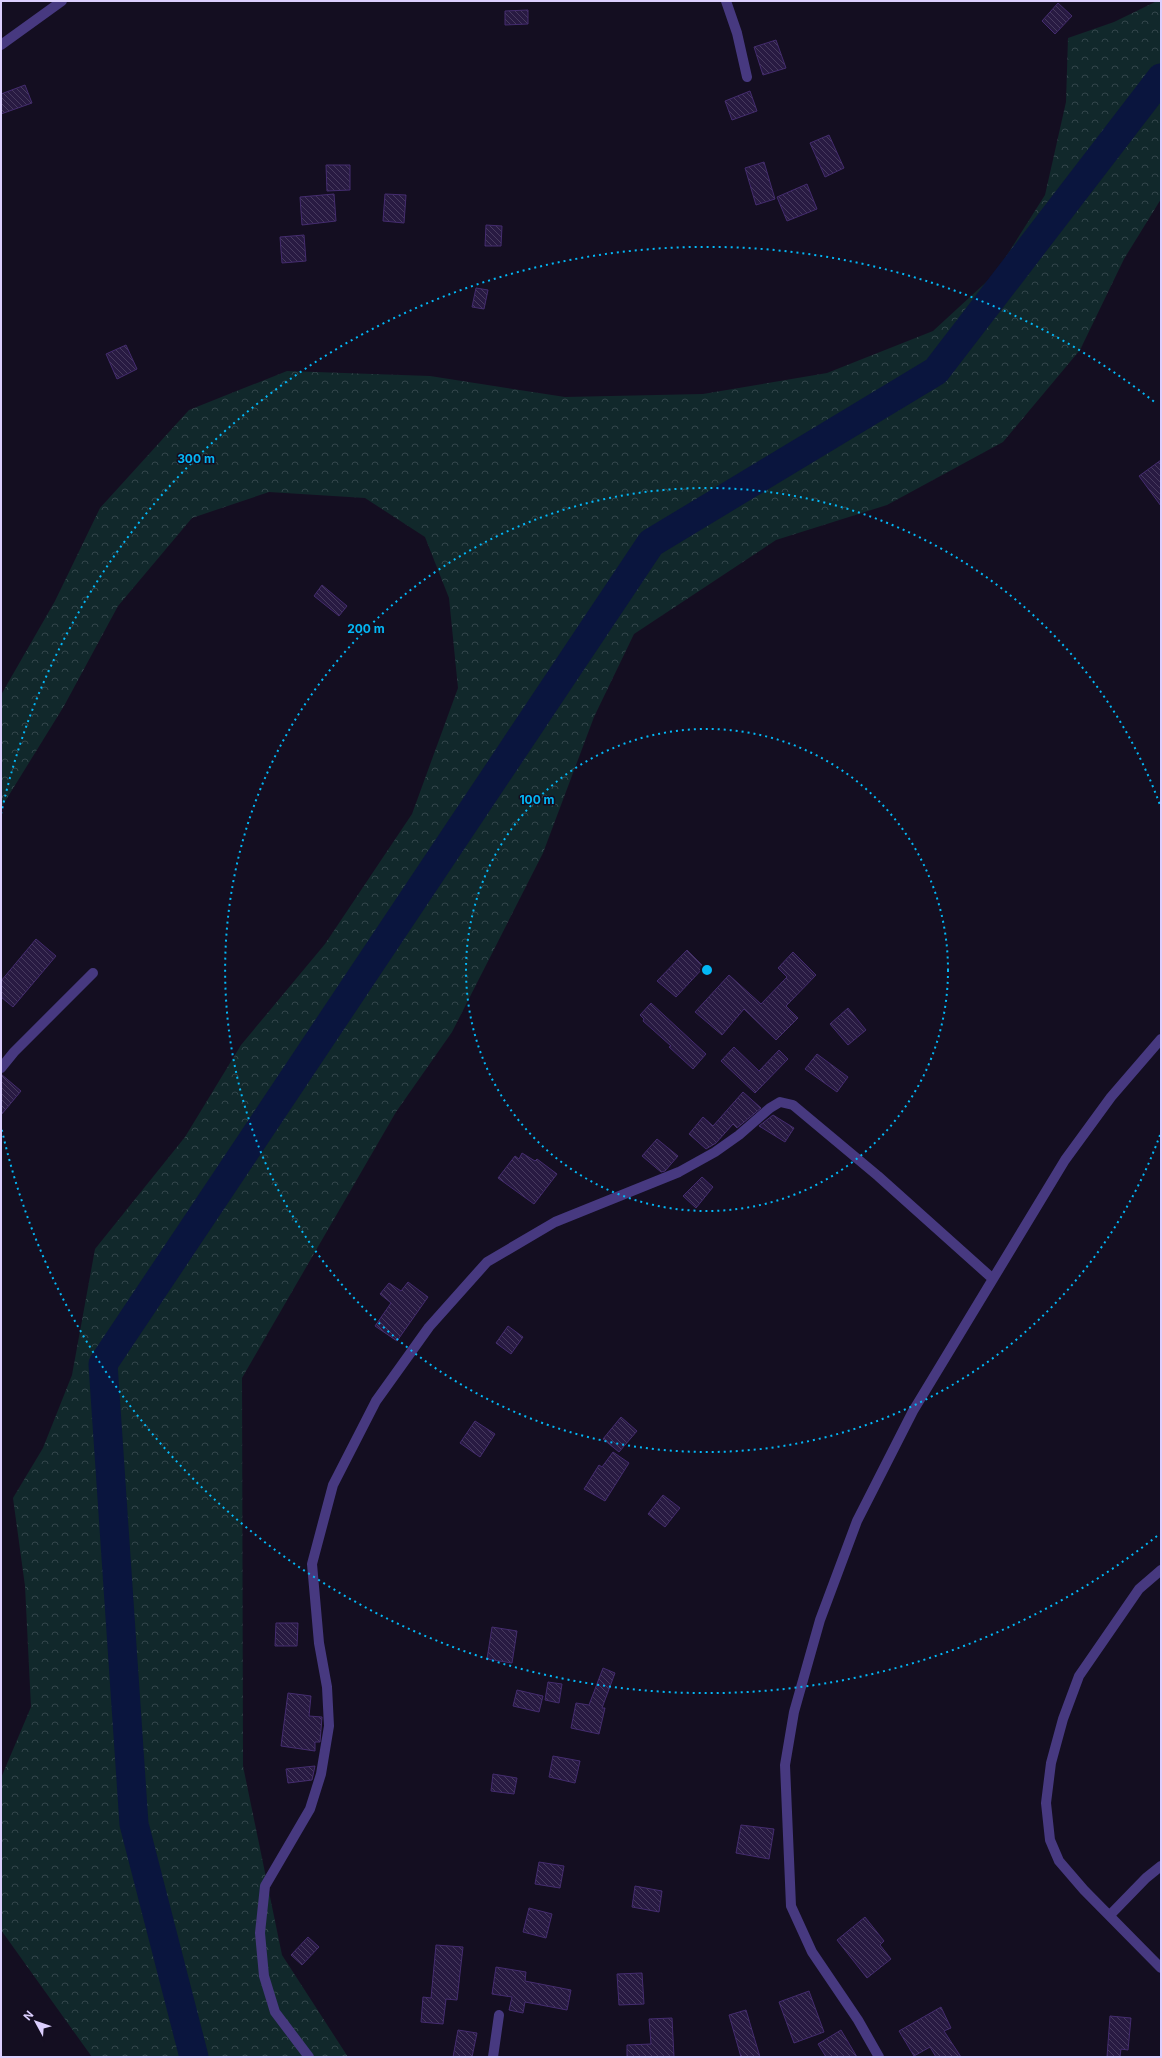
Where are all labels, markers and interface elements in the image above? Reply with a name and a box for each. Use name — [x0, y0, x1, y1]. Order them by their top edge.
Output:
text: 300 m — [177, 451, 215, 466]
text: 200 m — [347, 621, 385, 636]
text: 100 m — [519, 792, 555, 807]
centre of rings — [700, 963, 714, 977]
north arrow — [16, 2002, 56, 2042]
text: N — [20, 2008, 36, 2023]

